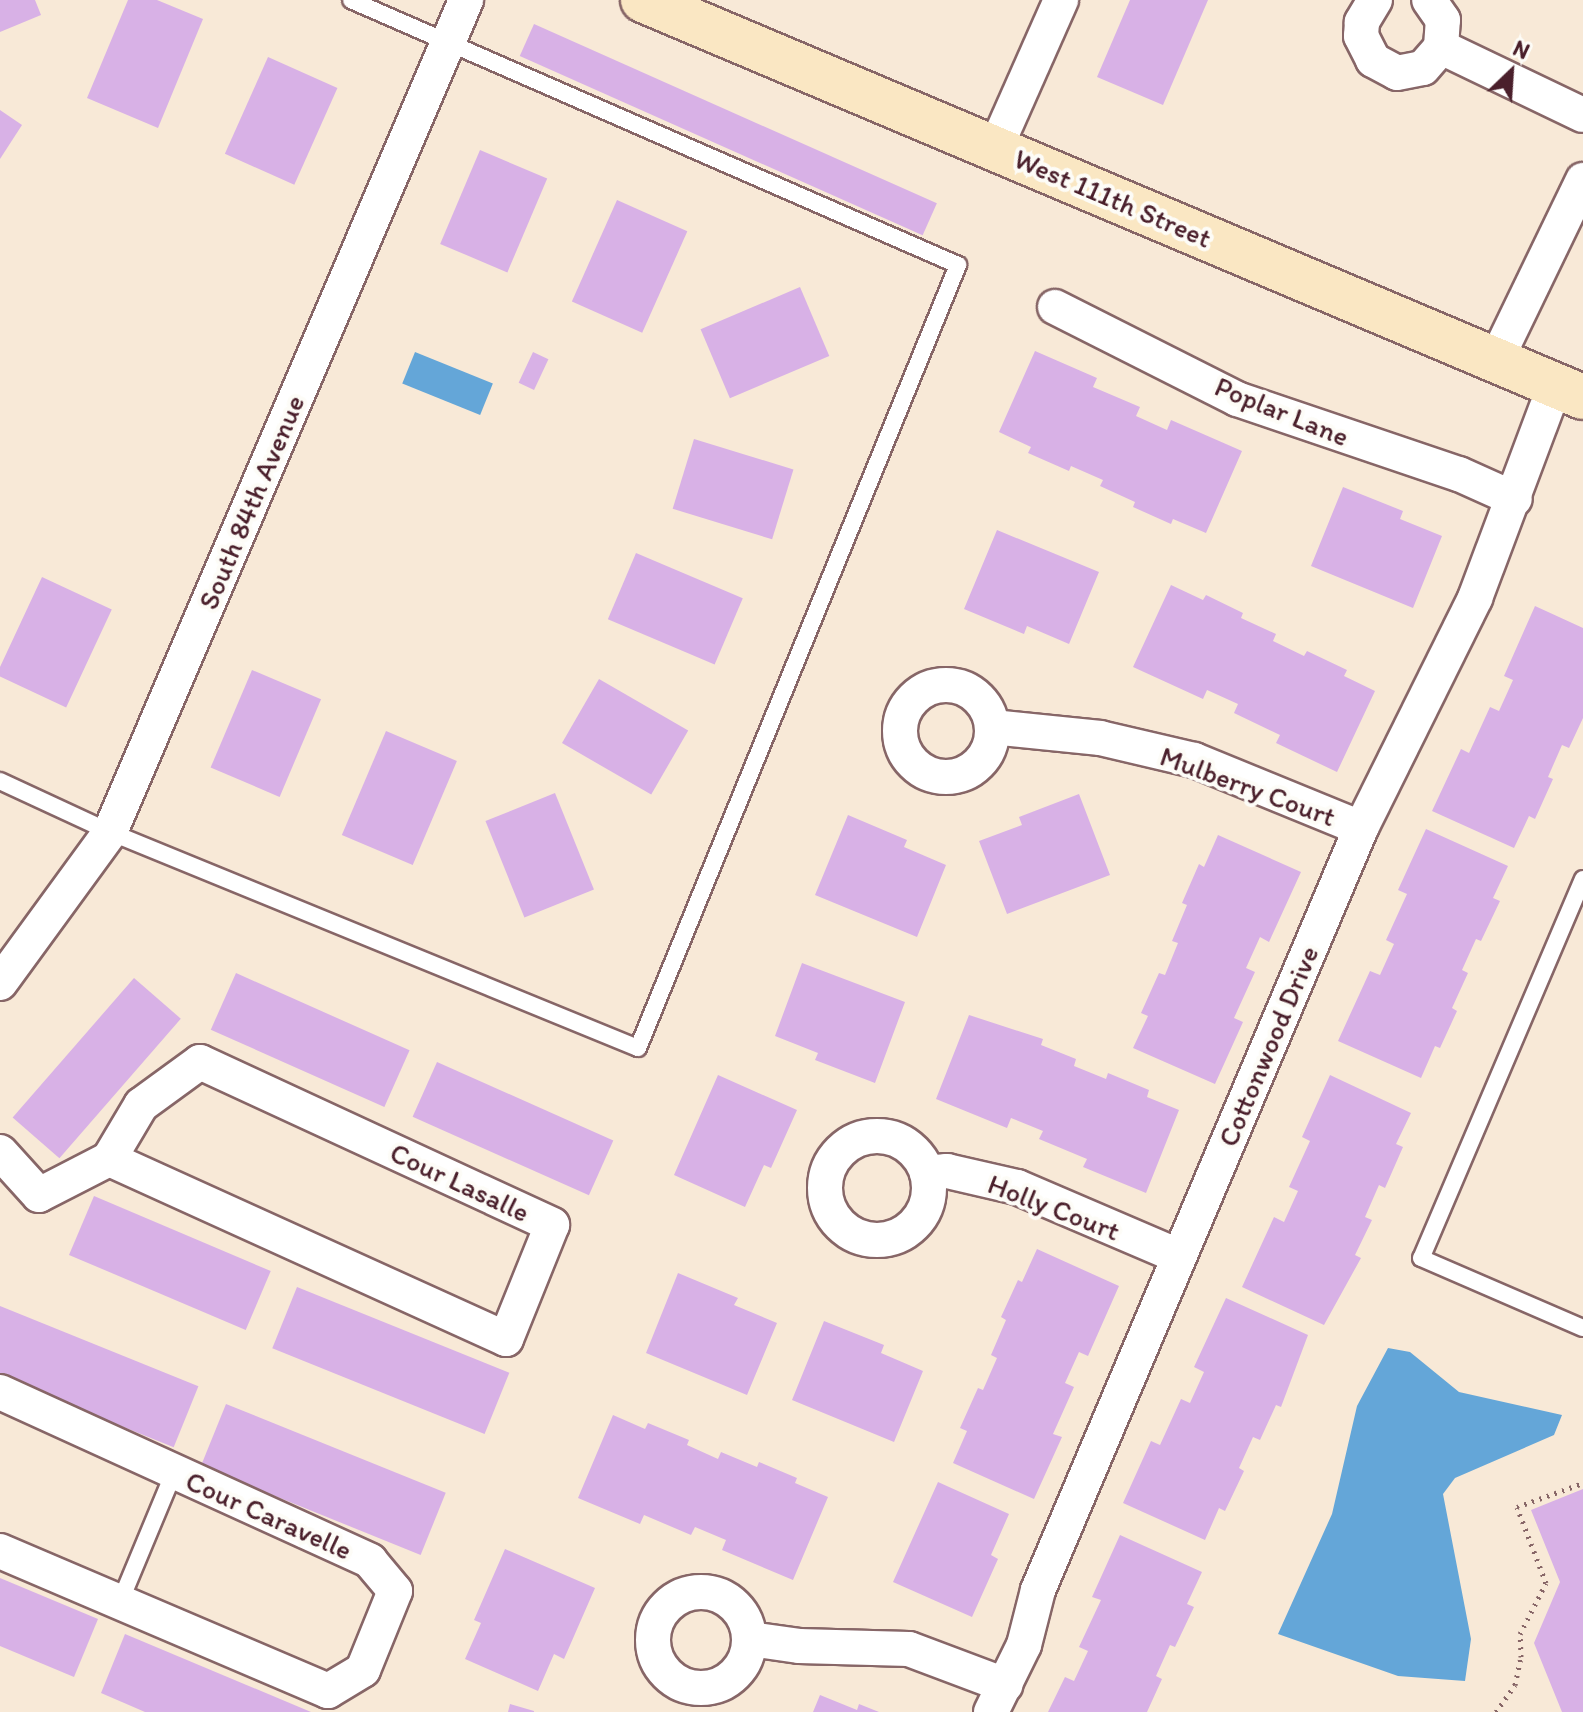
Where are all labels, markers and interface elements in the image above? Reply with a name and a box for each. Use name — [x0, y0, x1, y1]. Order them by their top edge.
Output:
north arrow — [1471, 32, 1551, 112]
text: N — [1509, 34, 1534, 65]
street label: West 111th Street — [1010, 142, 1216, 254]
street label: Poplar Lane — [1210, 369, 1354, 453]
street label: South 84th Avenue — [191, 391, 311, 613]
street label: Mulberry Court — [1156, 739, 1340, 833]
street label: Cottonwood Drive — [1211, 941, 1325, 1151]
street label: Cour Lasalle — [385, 1135, 535, 1229]
street label: Holly Court — [983, 1167, 1125, 1247]
street label: Cour Caravelle — [181, 1463, 357, 1567]

